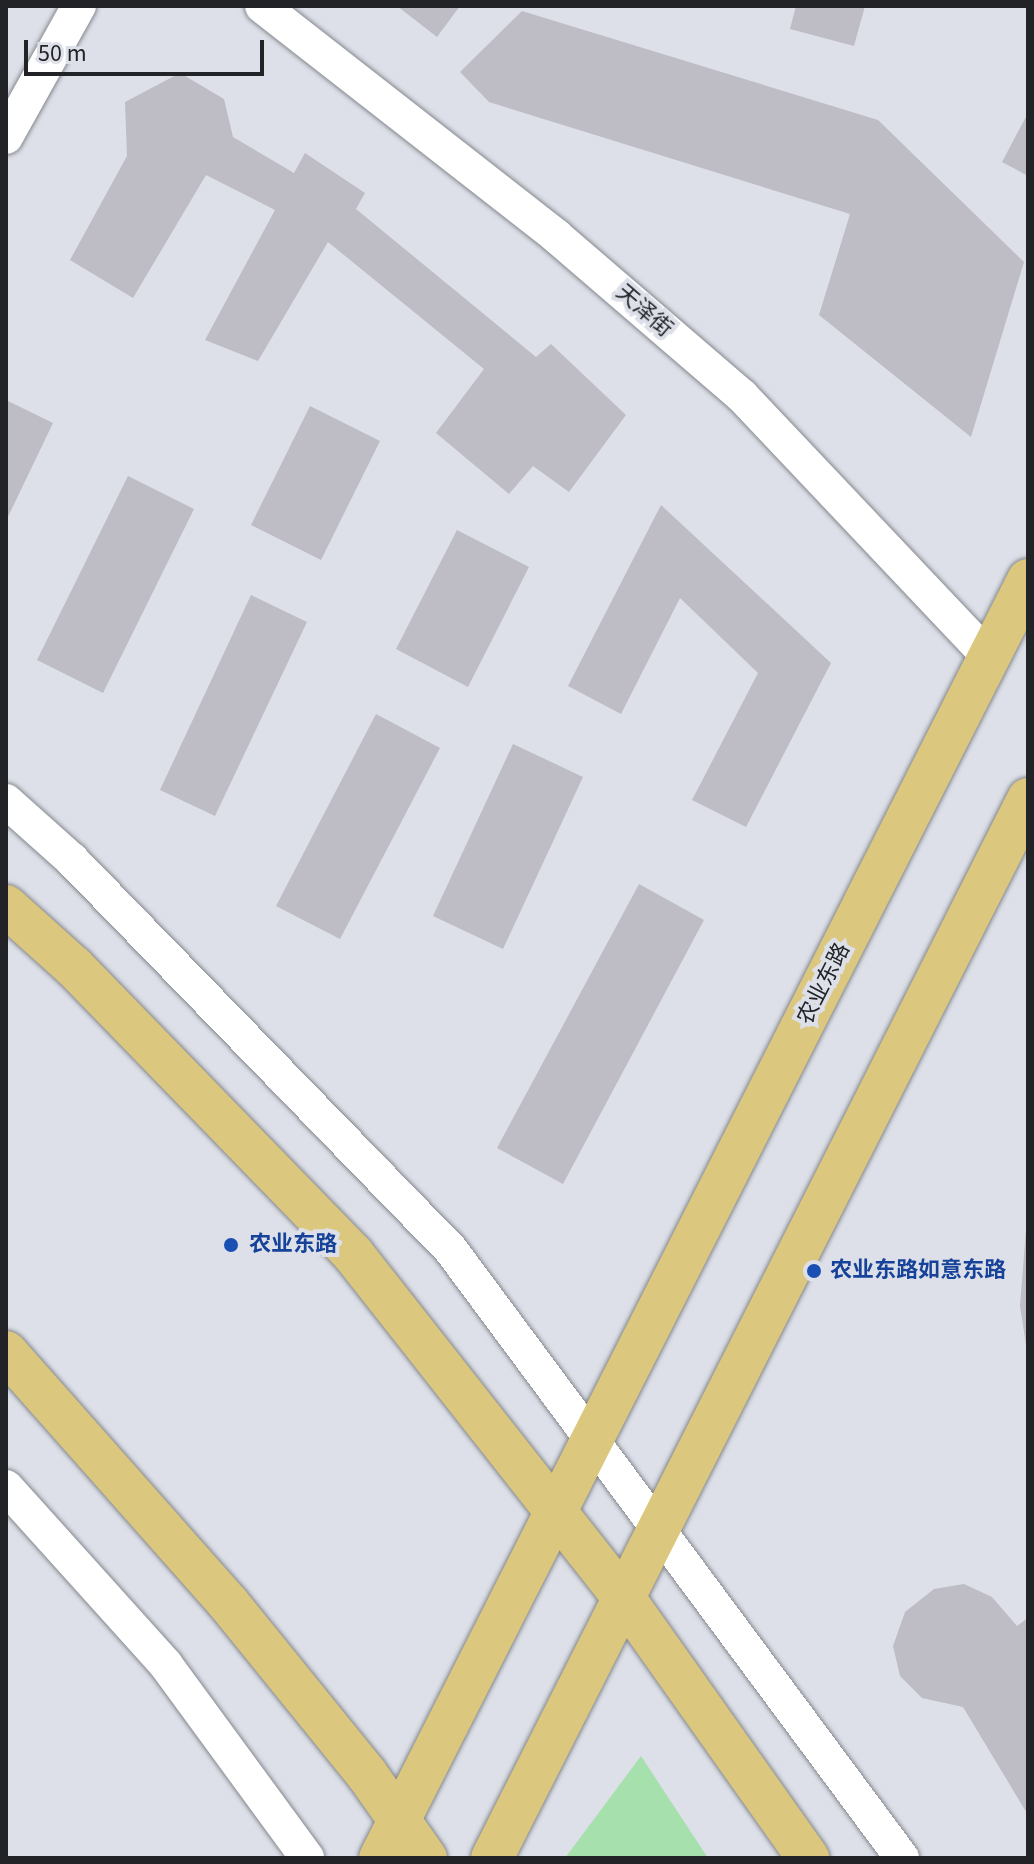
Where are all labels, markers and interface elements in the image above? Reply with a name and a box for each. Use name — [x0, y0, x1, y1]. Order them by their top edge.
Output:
scale bar — [28, 24, 268, 74]
text: 50 m — [38, 36, 87, 71]
street label: 天泽街 — [610, 279, 678, 343]
street label: 农业东路 — [792, 939, 856, 1029]
place label: 农业东路 — [249, 1232, 337, 1258]
marker: 农业东路 — [220, 1234, 242, 1256]
place label: 农业东路如意东路 — [830, 1258, 1006, 1284]
marker: 农业东路如意东路 — [805, 1262, 823, 1280]

